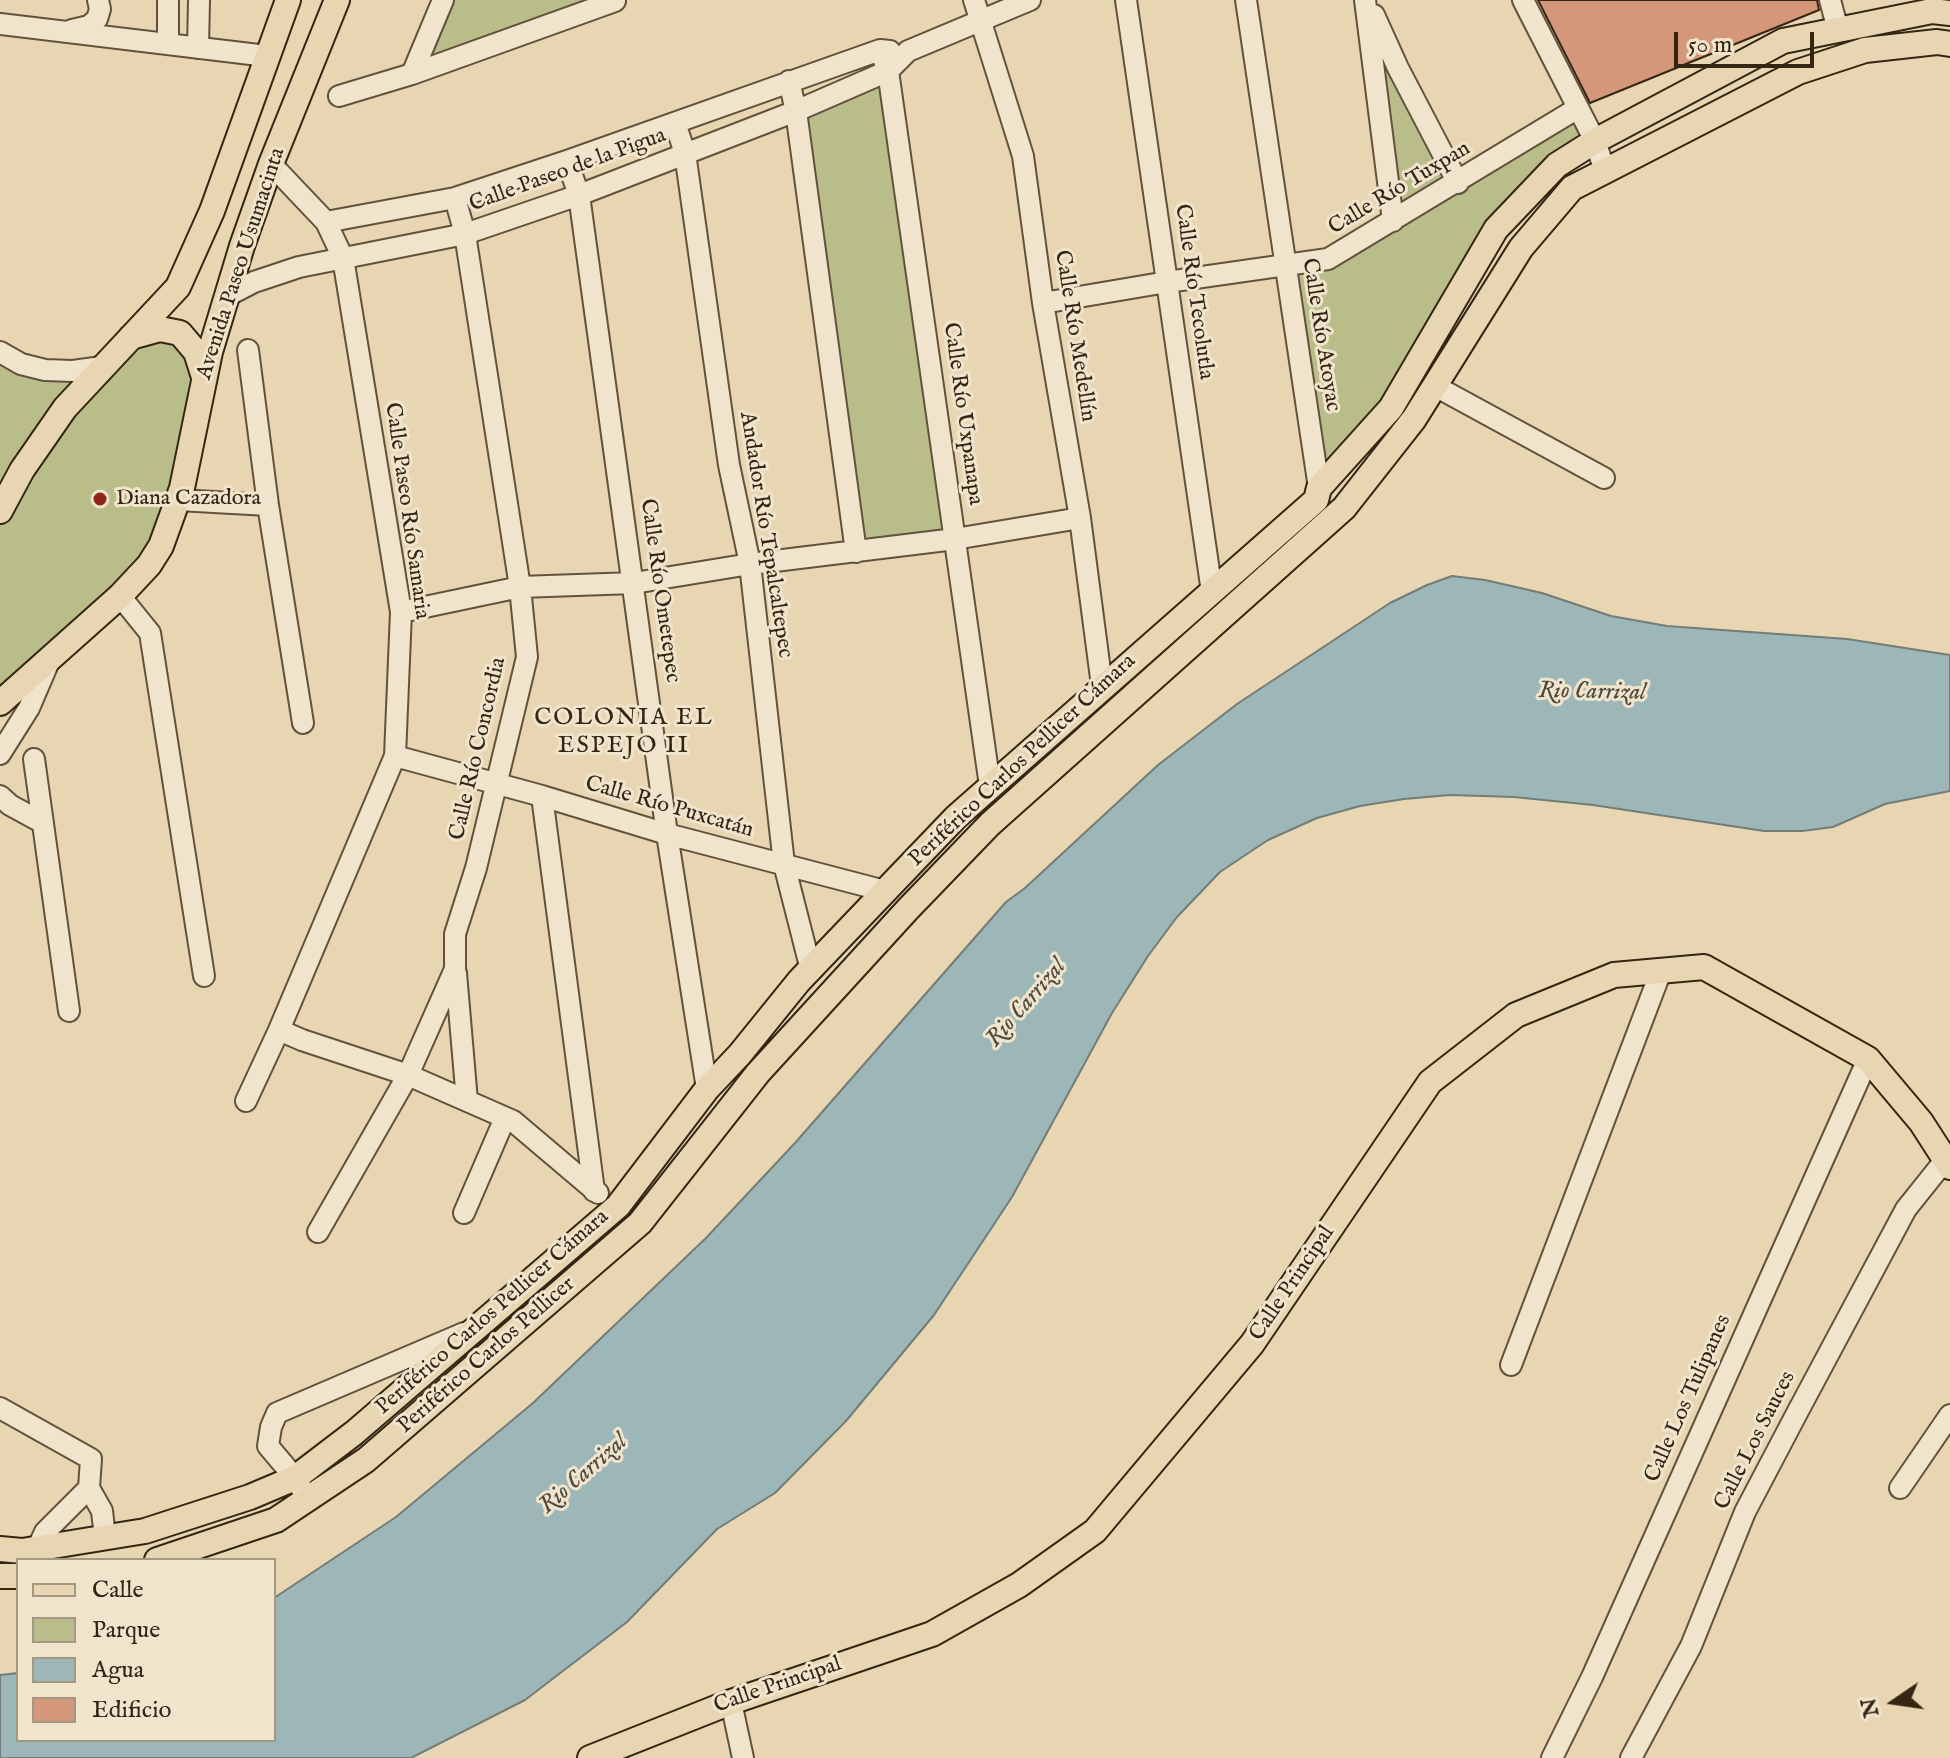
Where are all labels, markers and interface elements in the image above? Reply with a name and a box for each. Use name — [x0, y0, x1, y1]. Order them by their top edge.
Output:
scale bar — [1678, 16, 1818, 66]
text: 50 m — [1688, 30, 1732, 61]
street label: Calle Paseo de la Pigua — [466, 123, 670, 219]
street label: Calle Río Tuxpan — [1324, 136, 1476, 242]
street label: Avenida Paseo Usumacinta — [192, 145, 292, 383]
street label: Calle Río Tecolutla — [1168, 203, 1218, 381]
street label: Calle Río Medellín — [1047, 248, 1101, 424]
street label: Calle Río Atoyac — [1295, 257, 1345, 413]
street label: Calle Río Uxpanapa — [936, 321, 988, 507]
street label: Calle Paseo Río Samaria — [378, 401, 434, 621]
street label: Andador Río Tepalcaltepec — [732, 410, 798, 660]
place label: Diana Cazadora — [116, 486, 261, 512]
marker: Diana Cazadora — [91, 490, 109, 508]
street label: Calle Río Ometepec — [633, 497, 685, 685]
street label: Periférico Carlos Pellicer Cámara — [904, 649, 1142, 873]
street label: Calle Río Concordia — [445, 655, 513, 843]
water label: Rio Carrizal — [1538, 678, 1646, 708]
district label: COLONIA EL ESPEJO II — [534, 705, 714, 761]
street label: Calle Río Puxcatán — [582, 771, 756, 845]
water label: Rio Carrizal — [981, 954, 1073, 1054]
street label: Periférico Carlos Pellicer Cámara — [371, 1205, 615, 1421]
street label: Calle Principal — [1245, 1221, 1341, 1347]
street label: Periférico Carlos Pellicer — [393, 1272, 581, 1440]
street label: Calle Los Tulipanes — [1640, 1311, 1738, 1487]
street label: Calle Los Sauces — [1710, 1367, 1802, 1515]
water label: Rio Carrizal — [534, 1429, 634, 1521]
legend — [16, 1558, 276, 1742]
text: Calle — [92, 1575, 144, 1606]
text: Parque — [92, 1615, 160, 1646]
street label: Calle Principal — [711, 1652, 845, 1720]
text: Agua — [92, 1655, 144, 1686]
north arrow — [1854, 1662, 1934, 1742]
text: Edificio — [92, 1695, 171, 1726]
text: N — [1855, 1695, 1886, 1720]

